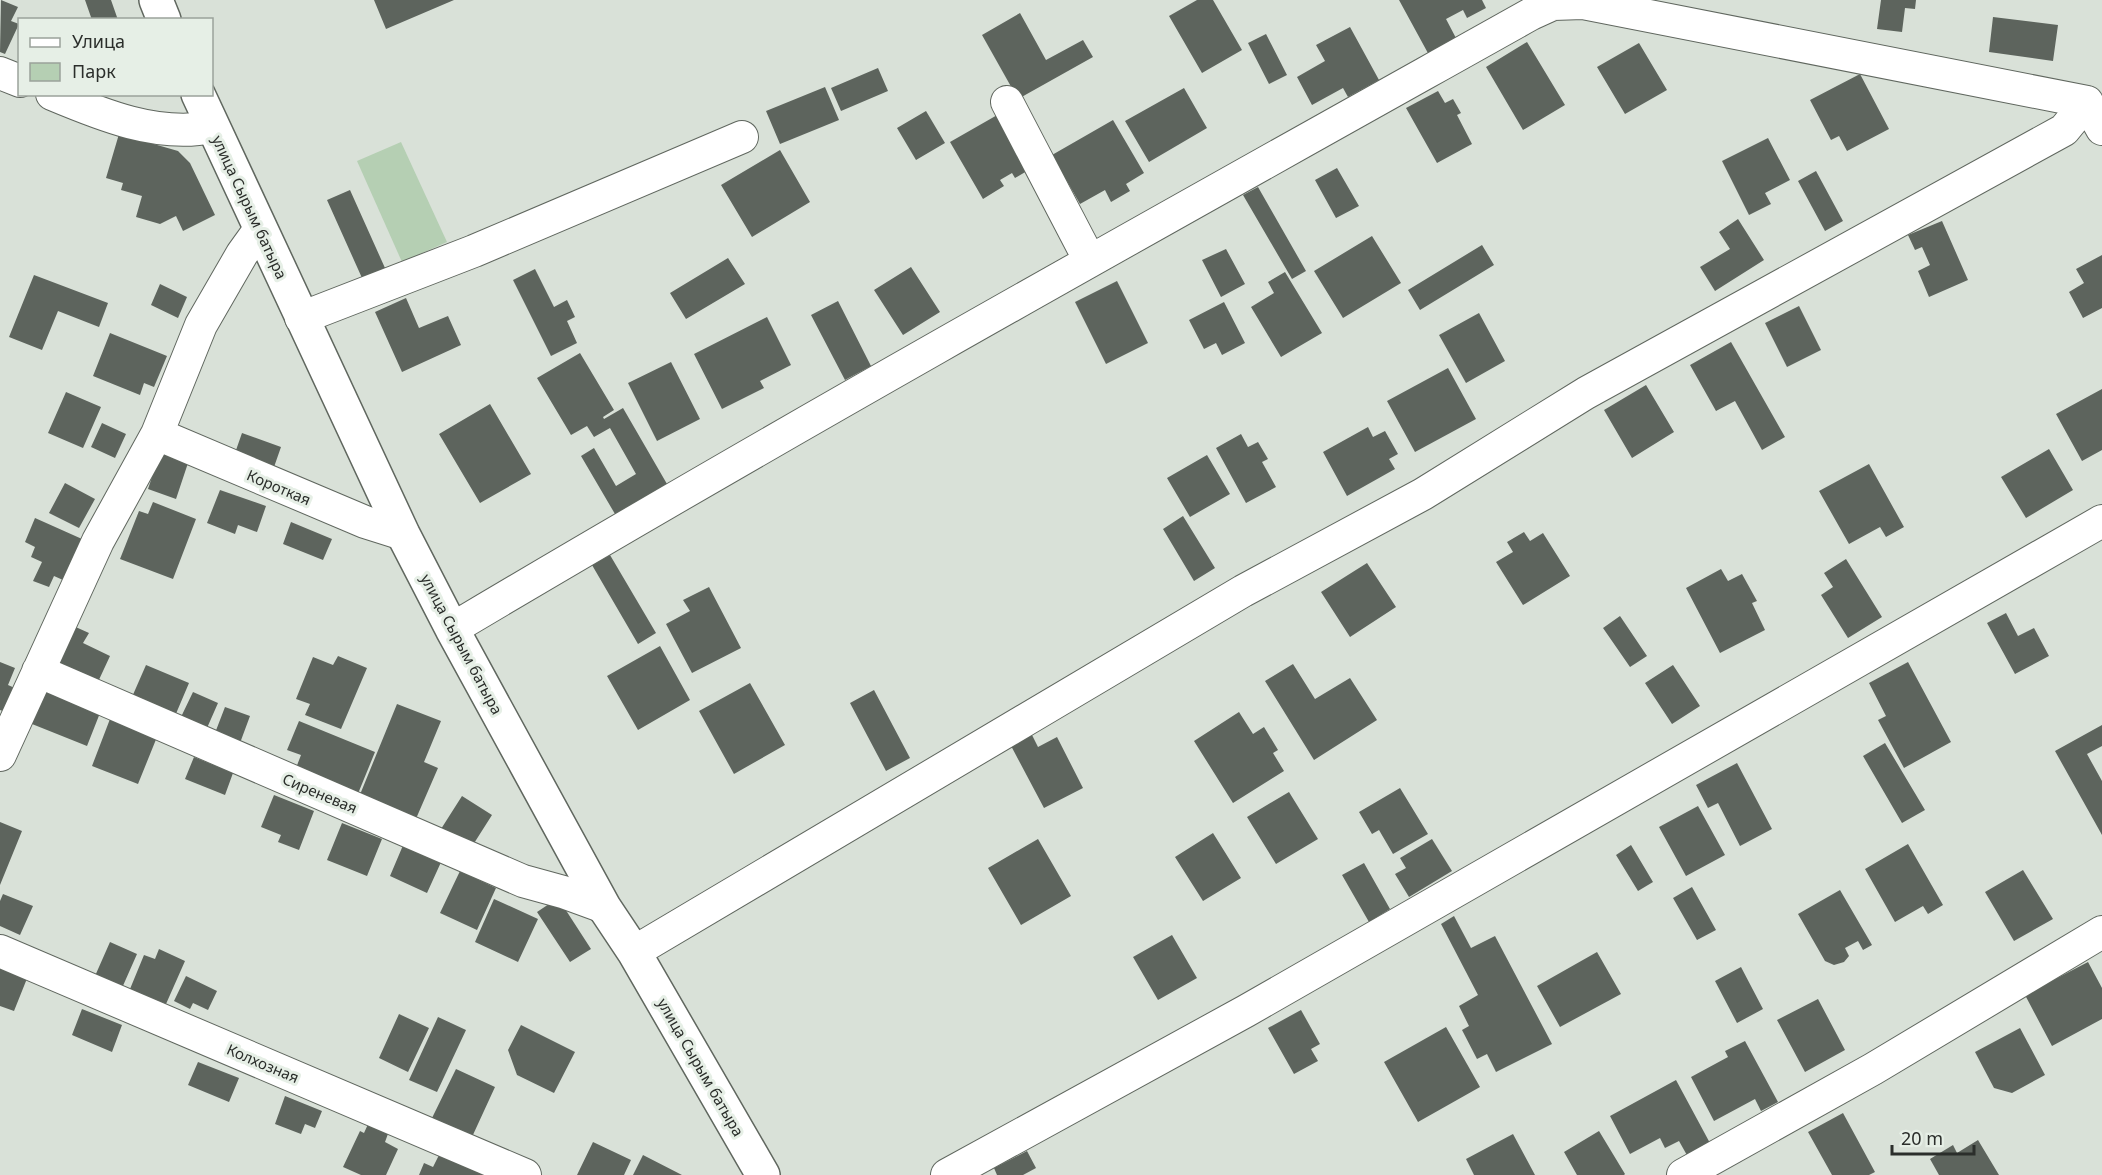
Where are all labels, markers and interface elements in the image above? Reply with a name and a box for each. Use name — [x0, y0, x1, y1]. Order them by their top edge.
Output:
legend — [18, 18, 213, 96]
text: Улица — [72, 29, 125, 53]
text: Парк — [72, 59, 116, 83]
street label: улица Сырым батыра — [208, 132, 292, 282]
street label: Короткая — [244, 465, 314, 509]
street label: улица Сырым батыра — [416, 570, 508, 718]
street label: Сиреневая — [280, 768, 360, 818]
street label: улица Сырым батыра — [653, 994, 749, 1140]
street label: Колхозная — [224, 1039, 302, 1087]
scale bar — [1892, 1118, 1974, 1156]
text: 20 m — [1901, 1126, 1943, 1150]

